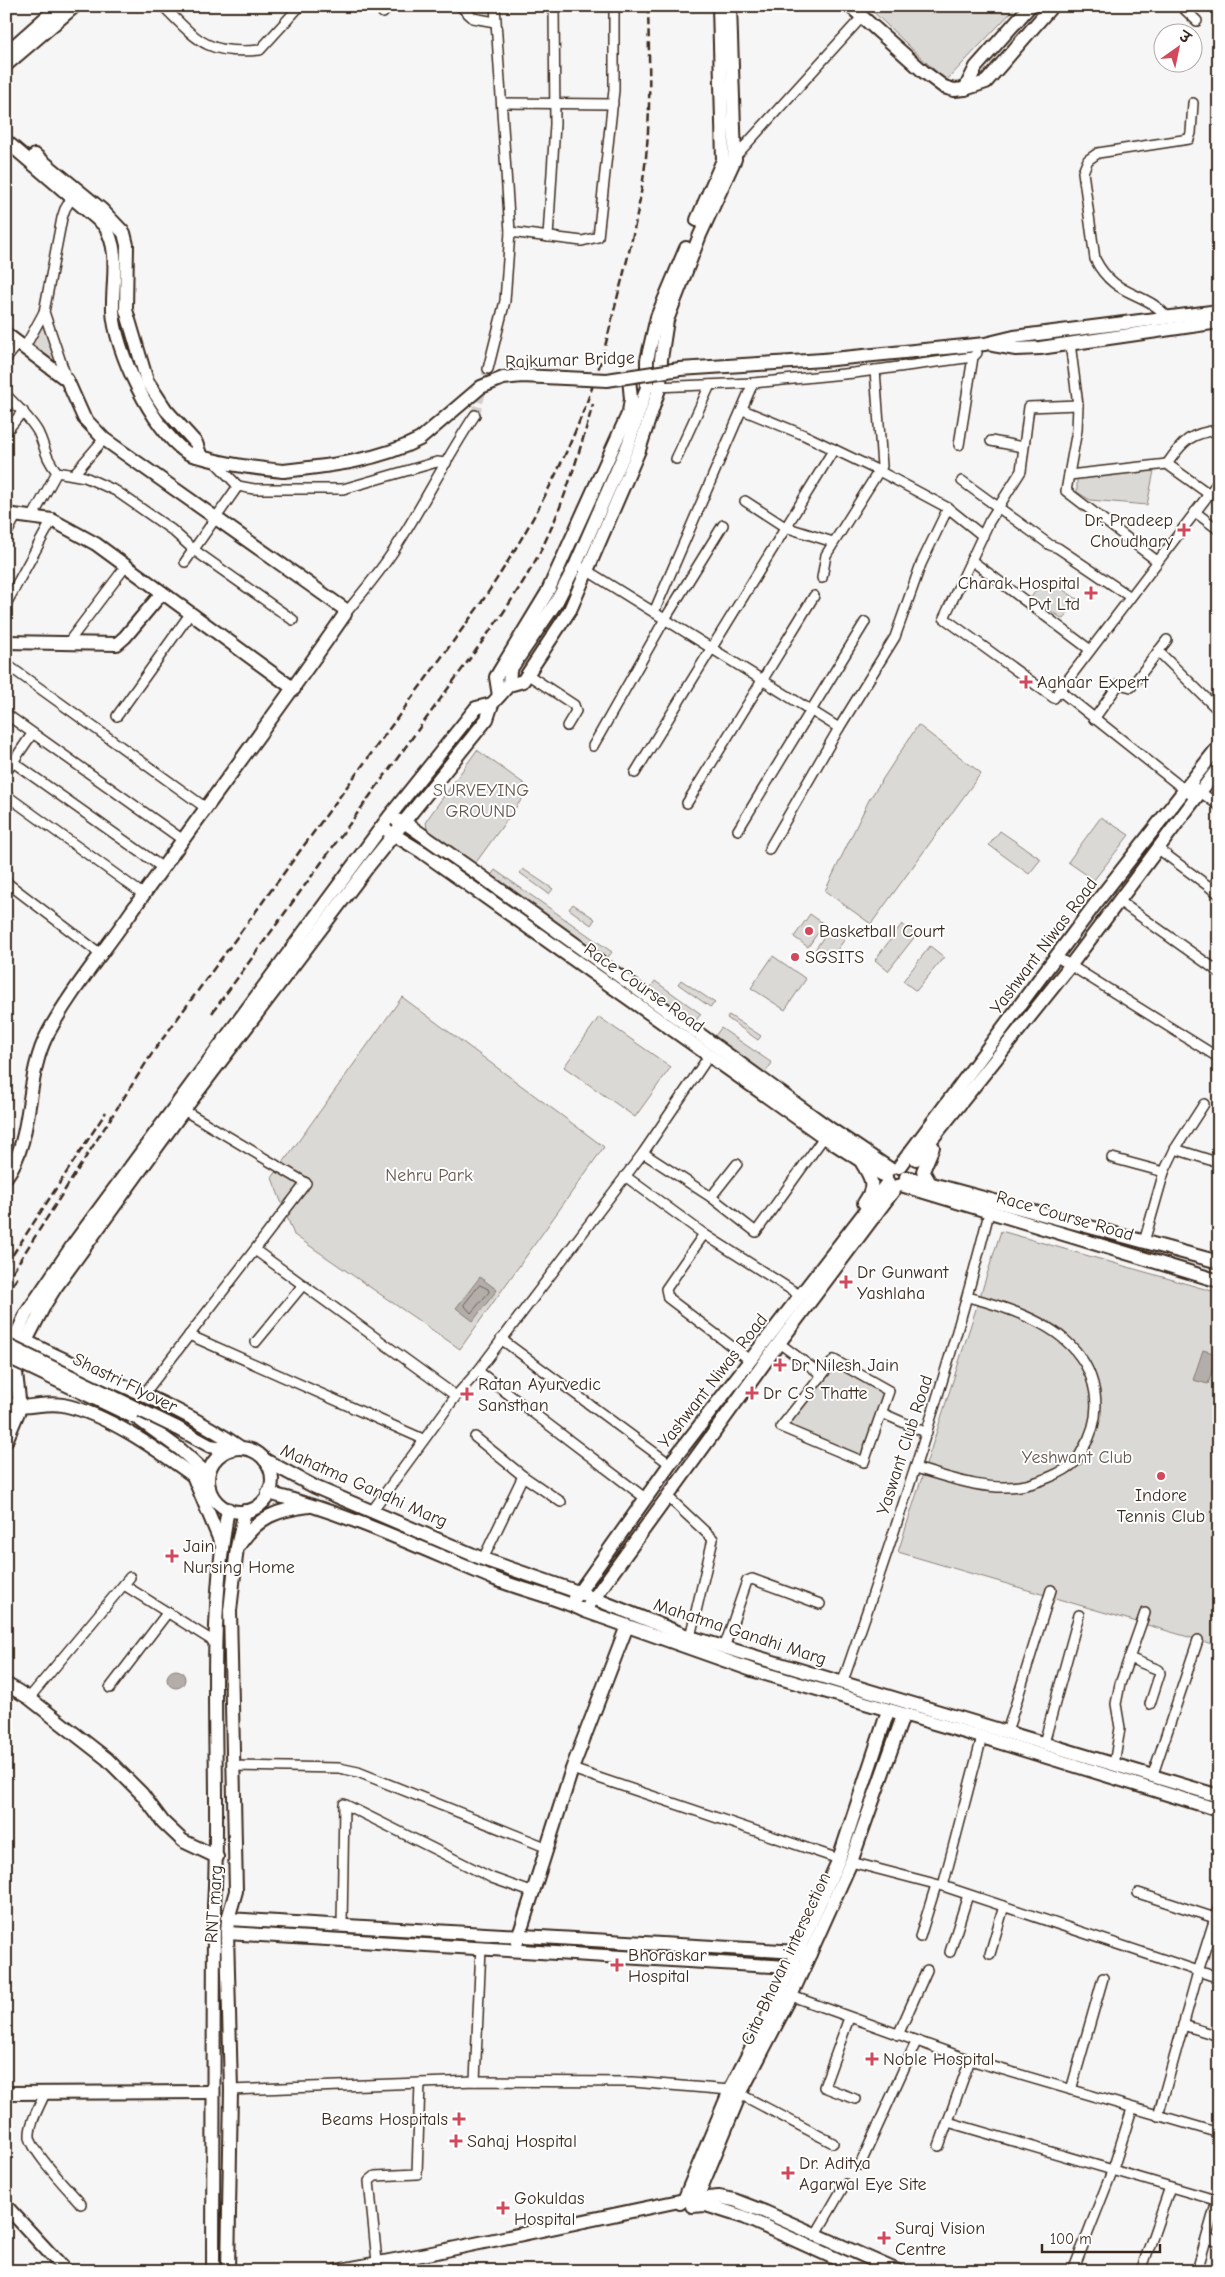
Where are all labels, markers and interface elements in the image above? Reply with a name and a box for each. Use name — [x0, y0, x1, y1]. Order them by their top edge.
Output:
north arrow — [1152, 22, 1202, 72]
text: उ — [1175, 27, 1195, 48]
street label: Rajkumar Bridge — [505, 347, 635, 373]
place label: Dr. Pradeep Choudhary — [1084, 510, 1174, 552]
marker: Dr. Pradeep Choudhary — [1177, 523, 1191, 537]
place label: Charak Hospital Pvt Ltd — [958, 573, 1080, 615]
marker: Charak Hospital Pvt Ltd — [1084, 586, 1098, 600]
place label: Aahaar Expert — [1037, 672, 1149, 693]
marker: Aahaar Expert — [1019, 675, 1033, 689]
park label: SURVEYING GROUND — [433, 780, 529, 822]
street label: Yashwant Niwas Road — [986, 874, 1102, 1018]
place label: Basketball Court — [819, 921, 945, 942]
marker: Basketball Court — [803, 925, 815, 937]
street label: Race Course Road — [580, 939, 708, 1037]
place label: SGSITS — [805, 947, 864, 968]
marker: SGSITS — [789, 951, 801, 963]
park label: Nehru Park — [385, 1165, 473, 1186]
street label: Race Course Road — [994, 1186, 1136, 1246]
place label: Dr Gunwant Yashlaha — [857, 1262, 949, 1304]
marker: Dr Gunwant Yashlaha — [839, 1275, 853, 1289]
street label: Yashwant Niwas Road — [654, 1310, 772, 1452]
street label: Shastri Flyover — [69, 1349, 181, 1418]
place label: Dr Nilesh Jain — [791, 1355, 899, 1376]
marker: Dr Nilesh Jain — [773, 1358, 787, 1372]
street label: Yaswant Club Road — [872, 1372, 938, 1518]
place label: Ratan Ayurvedic Sansthan — [478, 1374, 601, 1416]
place label: Dr C S Thatte — [763, 1383, 868, 1404]
marker: Dr C S Thatte — [745, 1386, 759, 1400]
marker: Ratan Ayurvedic Sansthan — [460, 1387, 474, 1401]
street label: Mahatma Gandhi Marg — [277, 1440, 451, 1532]
park label: Yeshwant Club — [1022, 1447, 1132, 1468]
marker: Indore Tennis Club — [1155, 1470, 1167, 1482]
place label: Indore Tennis Club — [1117, 1485, 1205, 1527]
place label: Jain Nursing Home — [183, 1536, 295, 1578]
marker: Jain Nursing Home — [165, 1549, 179, 1563]
street label: Mahatma Gandhi Marg — [651, 1594, 829, 1670]
street label: RNT marg — [201, 1864, 227, 1944]
street label: Gita Bhavan intersection — [737, 1869, 835, 2049]
place label: Bhoraskar Hospital — [628, 1945, 708, 1987]
marker: Bhoraskar Hospital — [610, 1958, 624, 1972]
place label: Noble Hospital — [883, 2049, 994, 2070]
marker: Noble Hospital — [865, 2052, 879, 2066]
place label: Beams Hospitals — [321, 2109, 448, 2130]
marker: Beams Hospitals — [452, 2112, 466, 2126]
place label: Sahaj Hospital — [467, 2131, 577, 2152]
marker: Sahaj Hospital — [449, 2134, 463, 2148]
place label: Dr. Aditya Agarwal Eye Site — [799, 2153, 926, 2195]
marker: Dr. Aditya Agarwal Eye Site — [781, 2166, 795, 2180]
place label: Gokuldas Hospital — [514, 2188, 585, 2230]
marker: Gokuldas Hospital — [496, 2201, 510, 2215]
place label: Suraj Vision Centre — [895, 2218, 985, 2260]
scale bar — [1042, 2222, 1160, 2254]
text: 100 m — [1050, 2230, 1092, 2248]
marker: Suraj Vision Centre — [877, 2231, 891, 2245]

